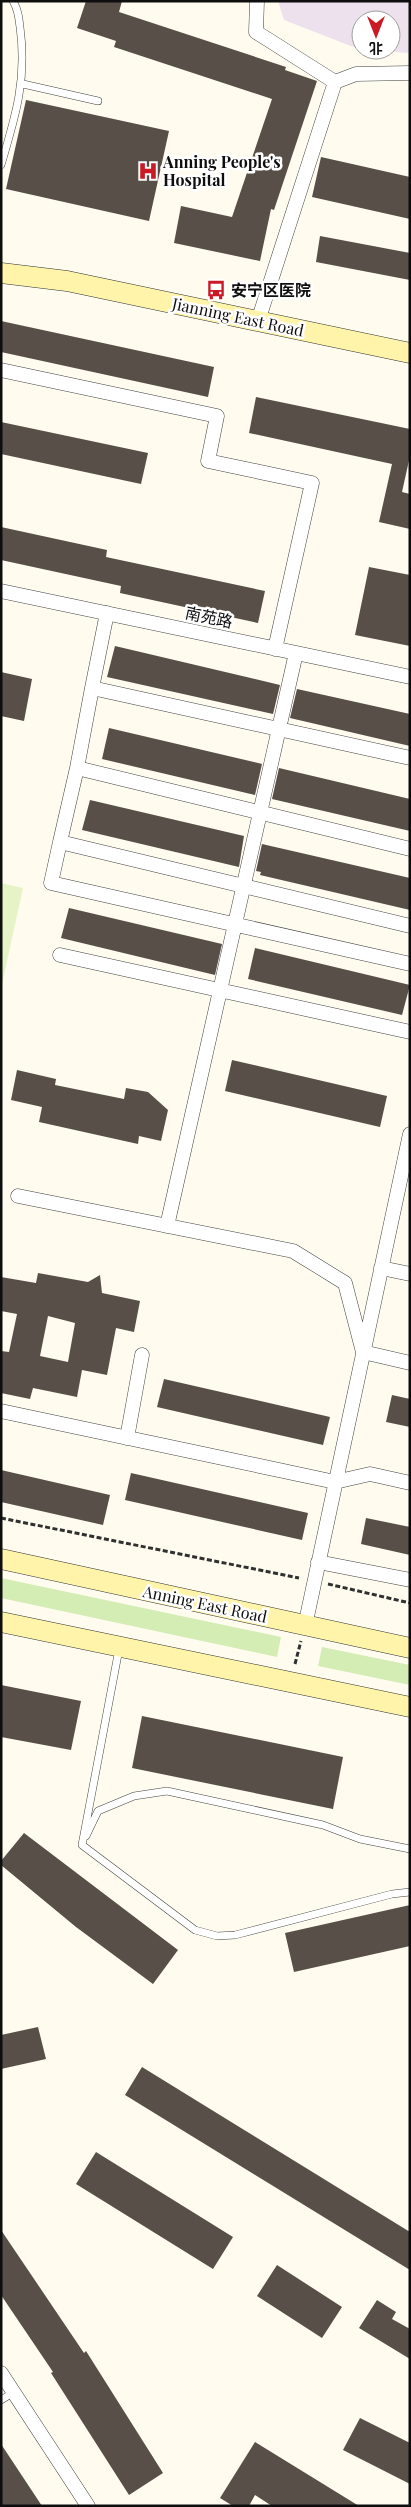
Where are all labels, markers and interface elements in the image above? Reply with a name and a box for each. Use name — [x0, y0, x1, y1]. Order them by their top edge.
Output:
north arrow — [351, 10, 401, 60]
text: 北 — [369, 39, 383, 58]
place label: Anning People's Hospital — [162, 151, 281, 190]
hospital icon: Anning People's Hospital — [137, 160, 159, 182]
bus stop icon: 安宁区医院 — [205, 279, 227, 301]
place label: 安宁区医院 — [231, 279, 311, 300]
street label: Jianning East Road — [169, 292, 306, 341]
street label: 南苑路 — [183, 601, 235, 632]
street label: Anning East Road — [140, 1580, 269, 1627]

